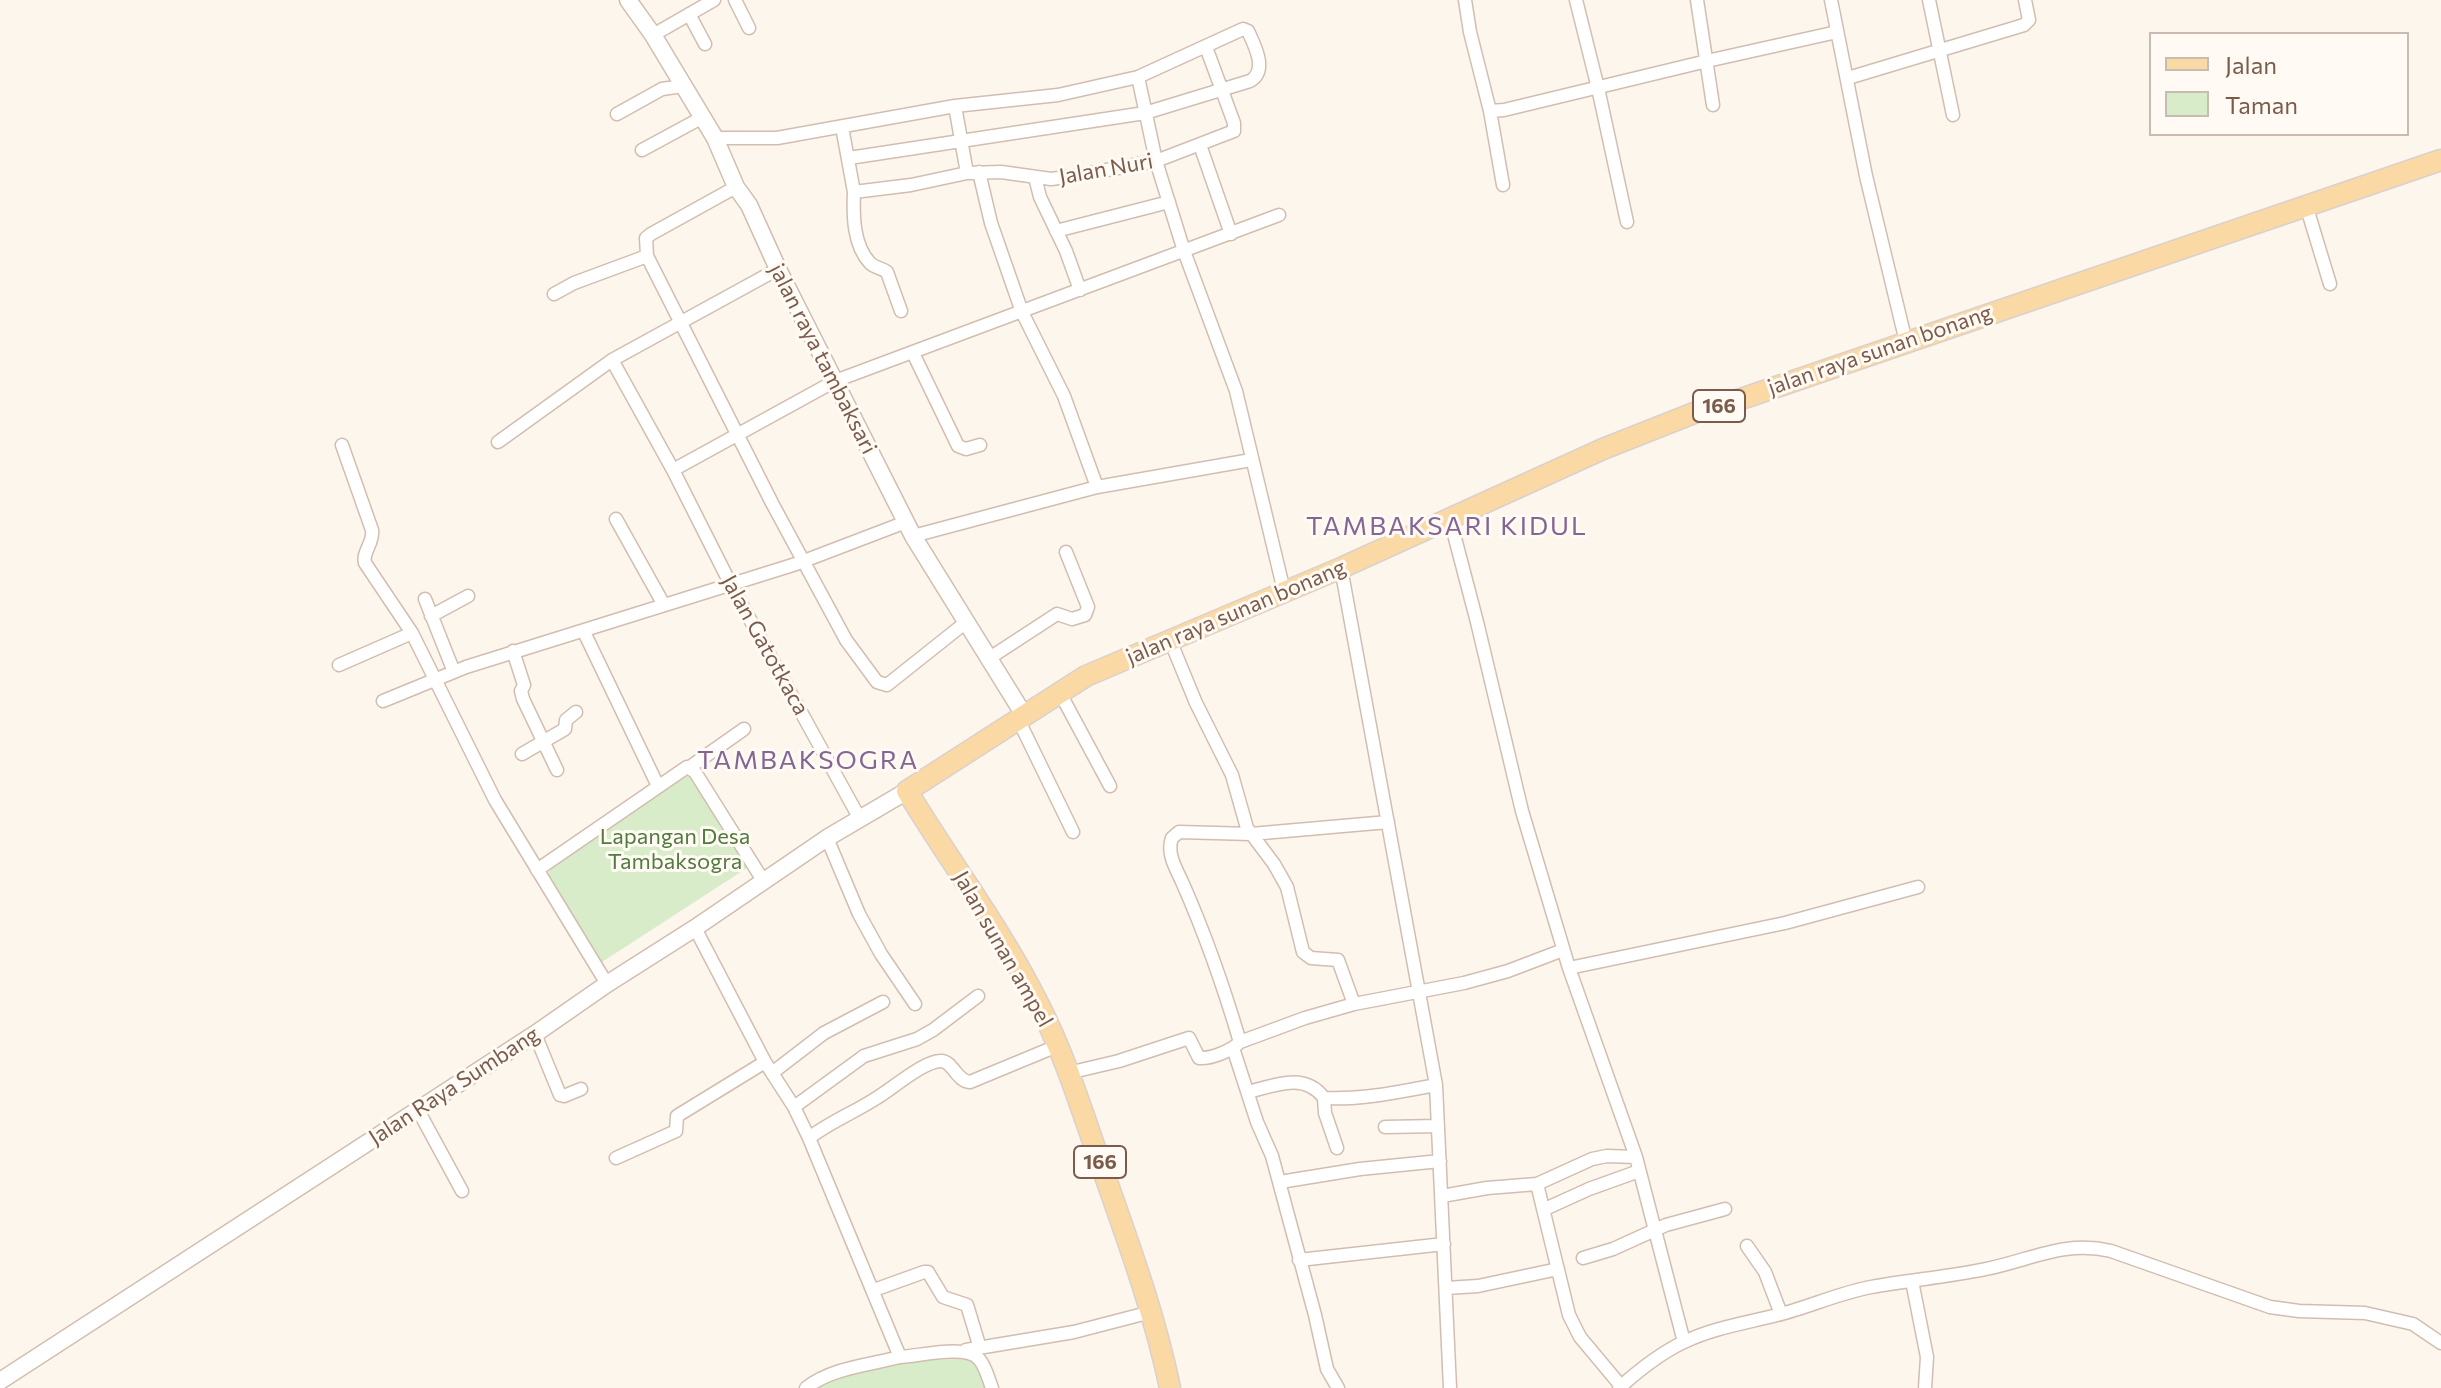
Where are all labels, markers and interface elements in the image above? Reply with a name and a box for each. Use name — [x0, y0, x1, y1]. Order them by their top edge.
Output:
legend — [2149, 32, 2409, 136]
text: Jalan — [2225, 50, 2277, 79]
text: Taman — [2225, 90, 2298, 119]
street label: Jalan Nuri — [1057, 148, 1155, 190]
street label: jalan raya tambaksari — [764, 260, 882, 458]
street label: jalan raya sunan bonang — [1764, 299, 1996, 401]
road number: 166 — [1693, 390, 1745, 422]
district label: TAMBAKSARI KIDUL — [1306, 510, 1588, 542]
street label: jalan raya sunan bonang — [1122, 554, 1350, 670]
street label: Jalan Gatotkaca — [716, 570, 814, 720]
district label: TAMBAKSOGRA — [697, 744, 919, 776]
park label: Lapangan Desa Tambaksogra — [600, 824, 750, 876]
street label: Jalan sunan ampel — [948, 866, 1058, 1032]
street label: Jalan Raya Sumbang — [364, 1021, 544, 1151]
road number: 166 — [1074, 1146, 1126, 1178]

